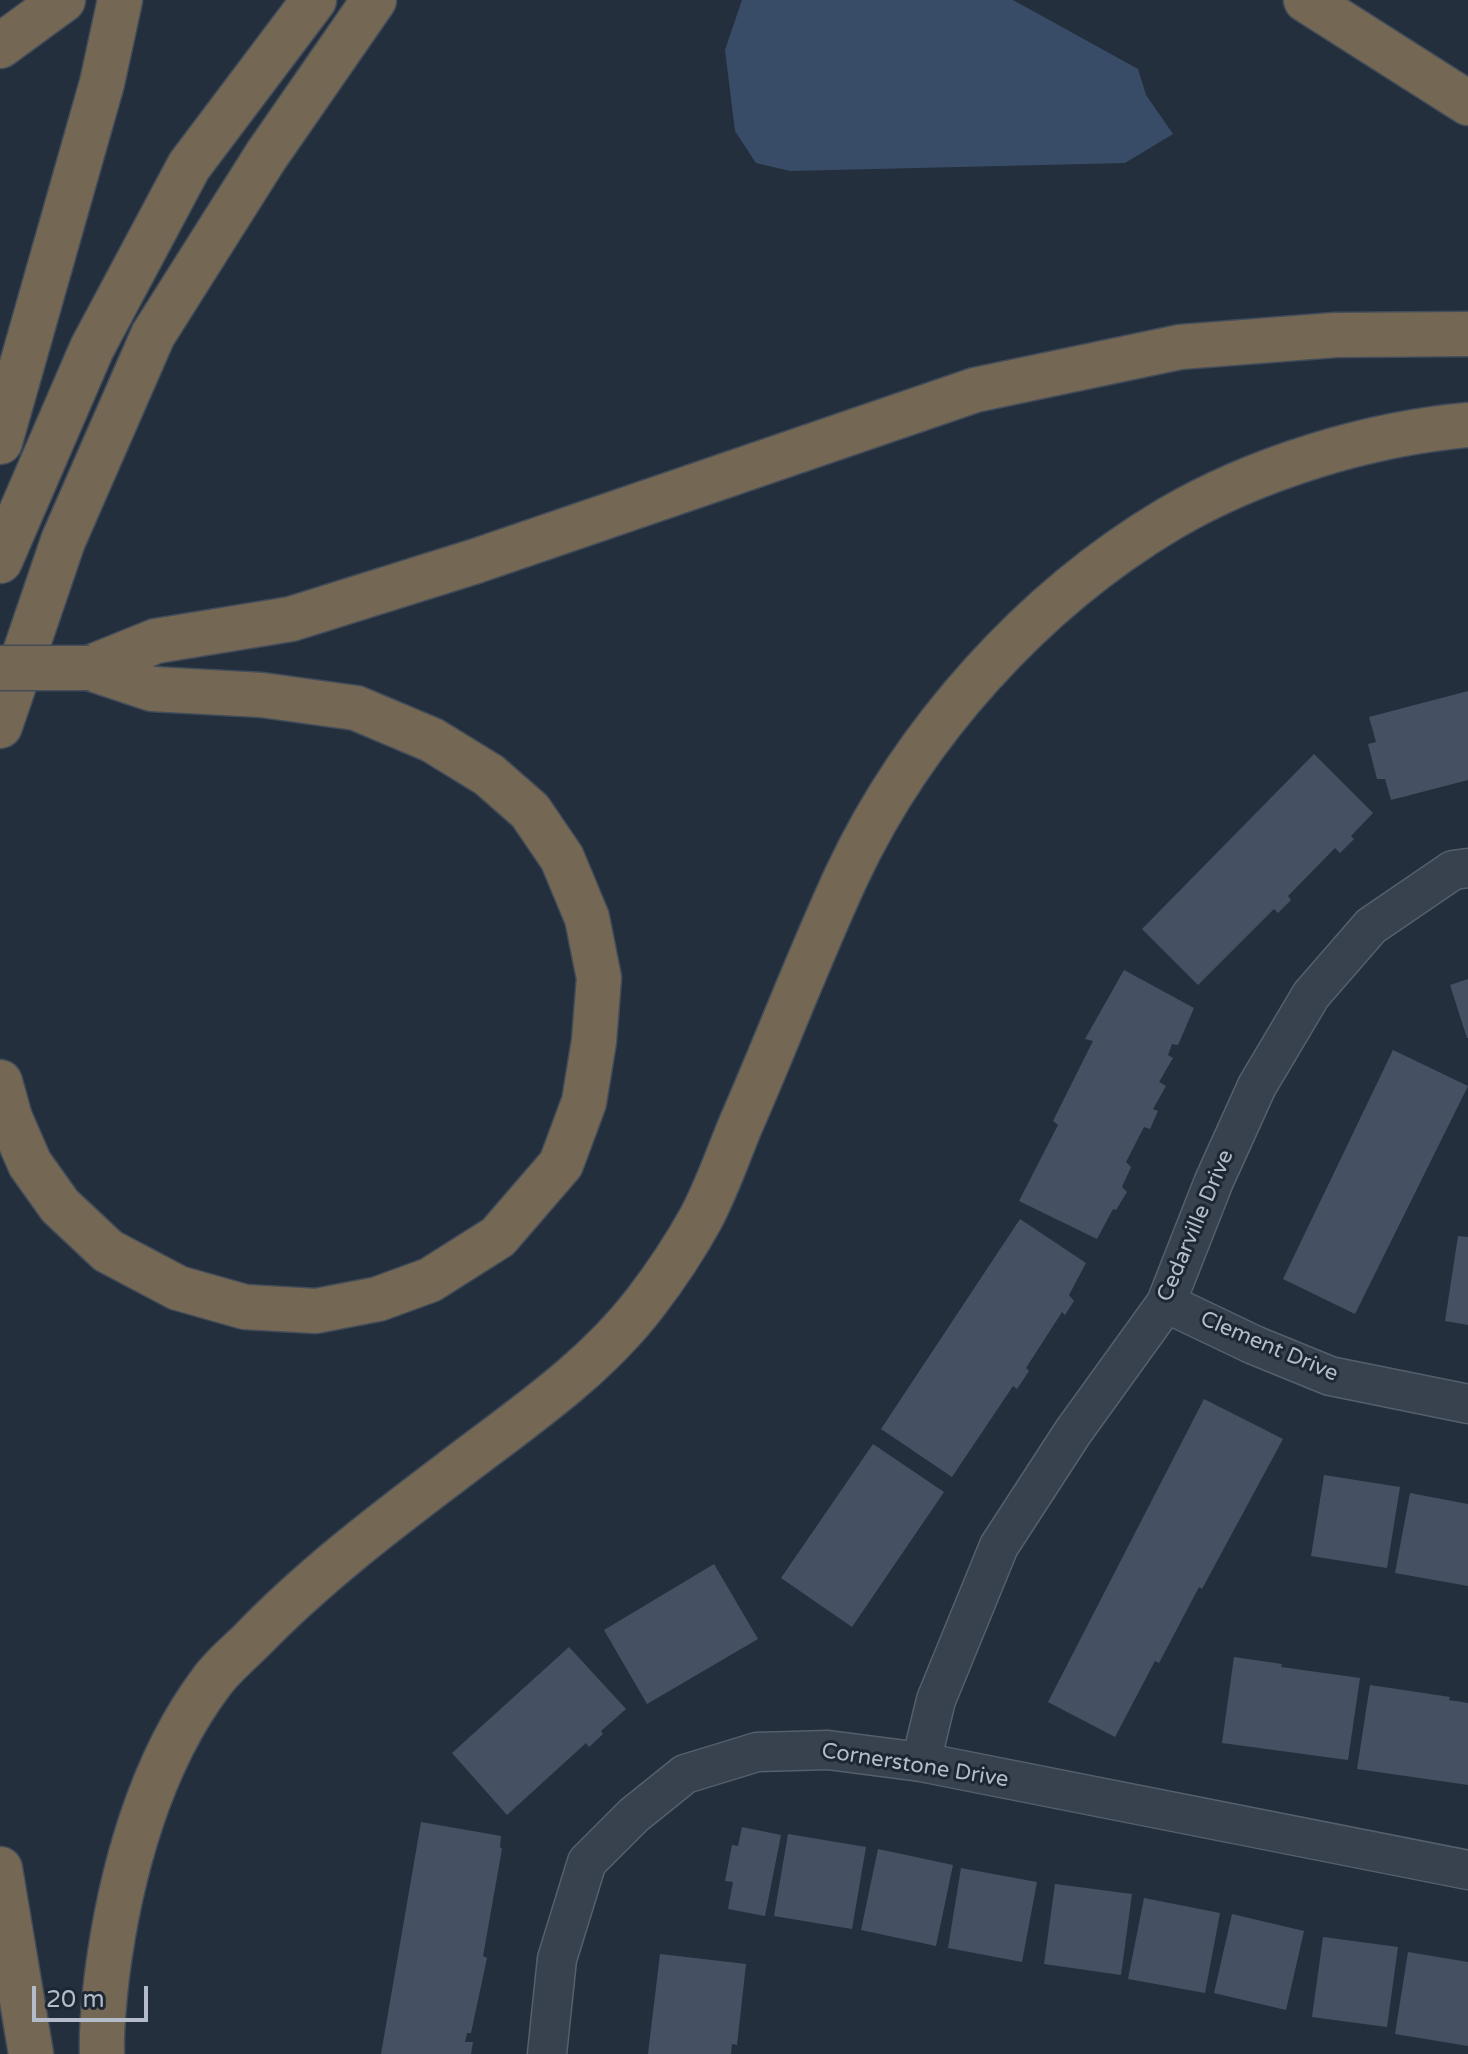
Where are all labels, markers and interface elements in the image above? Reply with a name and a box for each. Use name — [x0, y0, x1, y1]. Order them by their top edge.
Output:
street label: Cedarville Drive — [1152, 1146, 1240, 1306]
street label: Clement Drive — [1196, 1306, 1342, 1388]
street label: Cornerstone Drive — [820, 1738, 1010, 1794]
scale bar — [36, 1970, 152, 2020]
text: 20 m — [46, 1985, 104, 2014]

